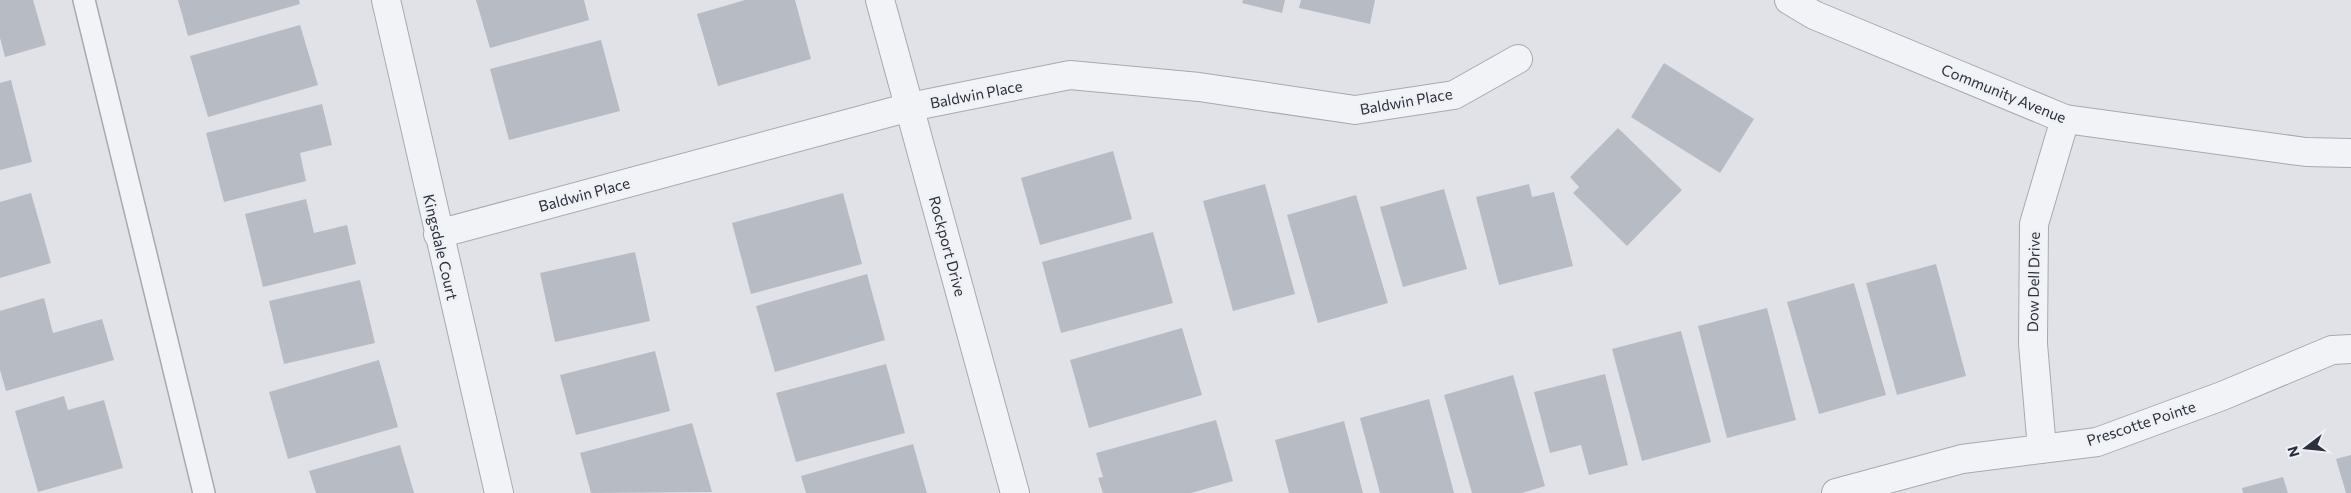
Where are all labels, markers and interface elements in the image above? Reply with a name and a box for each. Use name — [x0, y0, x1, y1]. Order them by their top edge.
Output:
street label: Community Avenue — [1939, 60, 2069, 126]
street label: Baldwin Place — [928, 76, 1024, 112]
street label: Baldwin Place — [1358, 84, 1454, 118]
street label: Baldwin Place — [536, 173, 632, 215]
street label: Kingsdale Court — [420, 192, 462, 302]
street label: Rockport Drive — [926, 194, 970, 298]
street label: Dow Dell Drive — [2023, 232, 2043, 332]
street label: Prescotte Pointe — [2084, 397, 2198, 449]
north arrow — [2281, 423, 2331, 473]
text: N — [2283, 444, 2303, 459]

